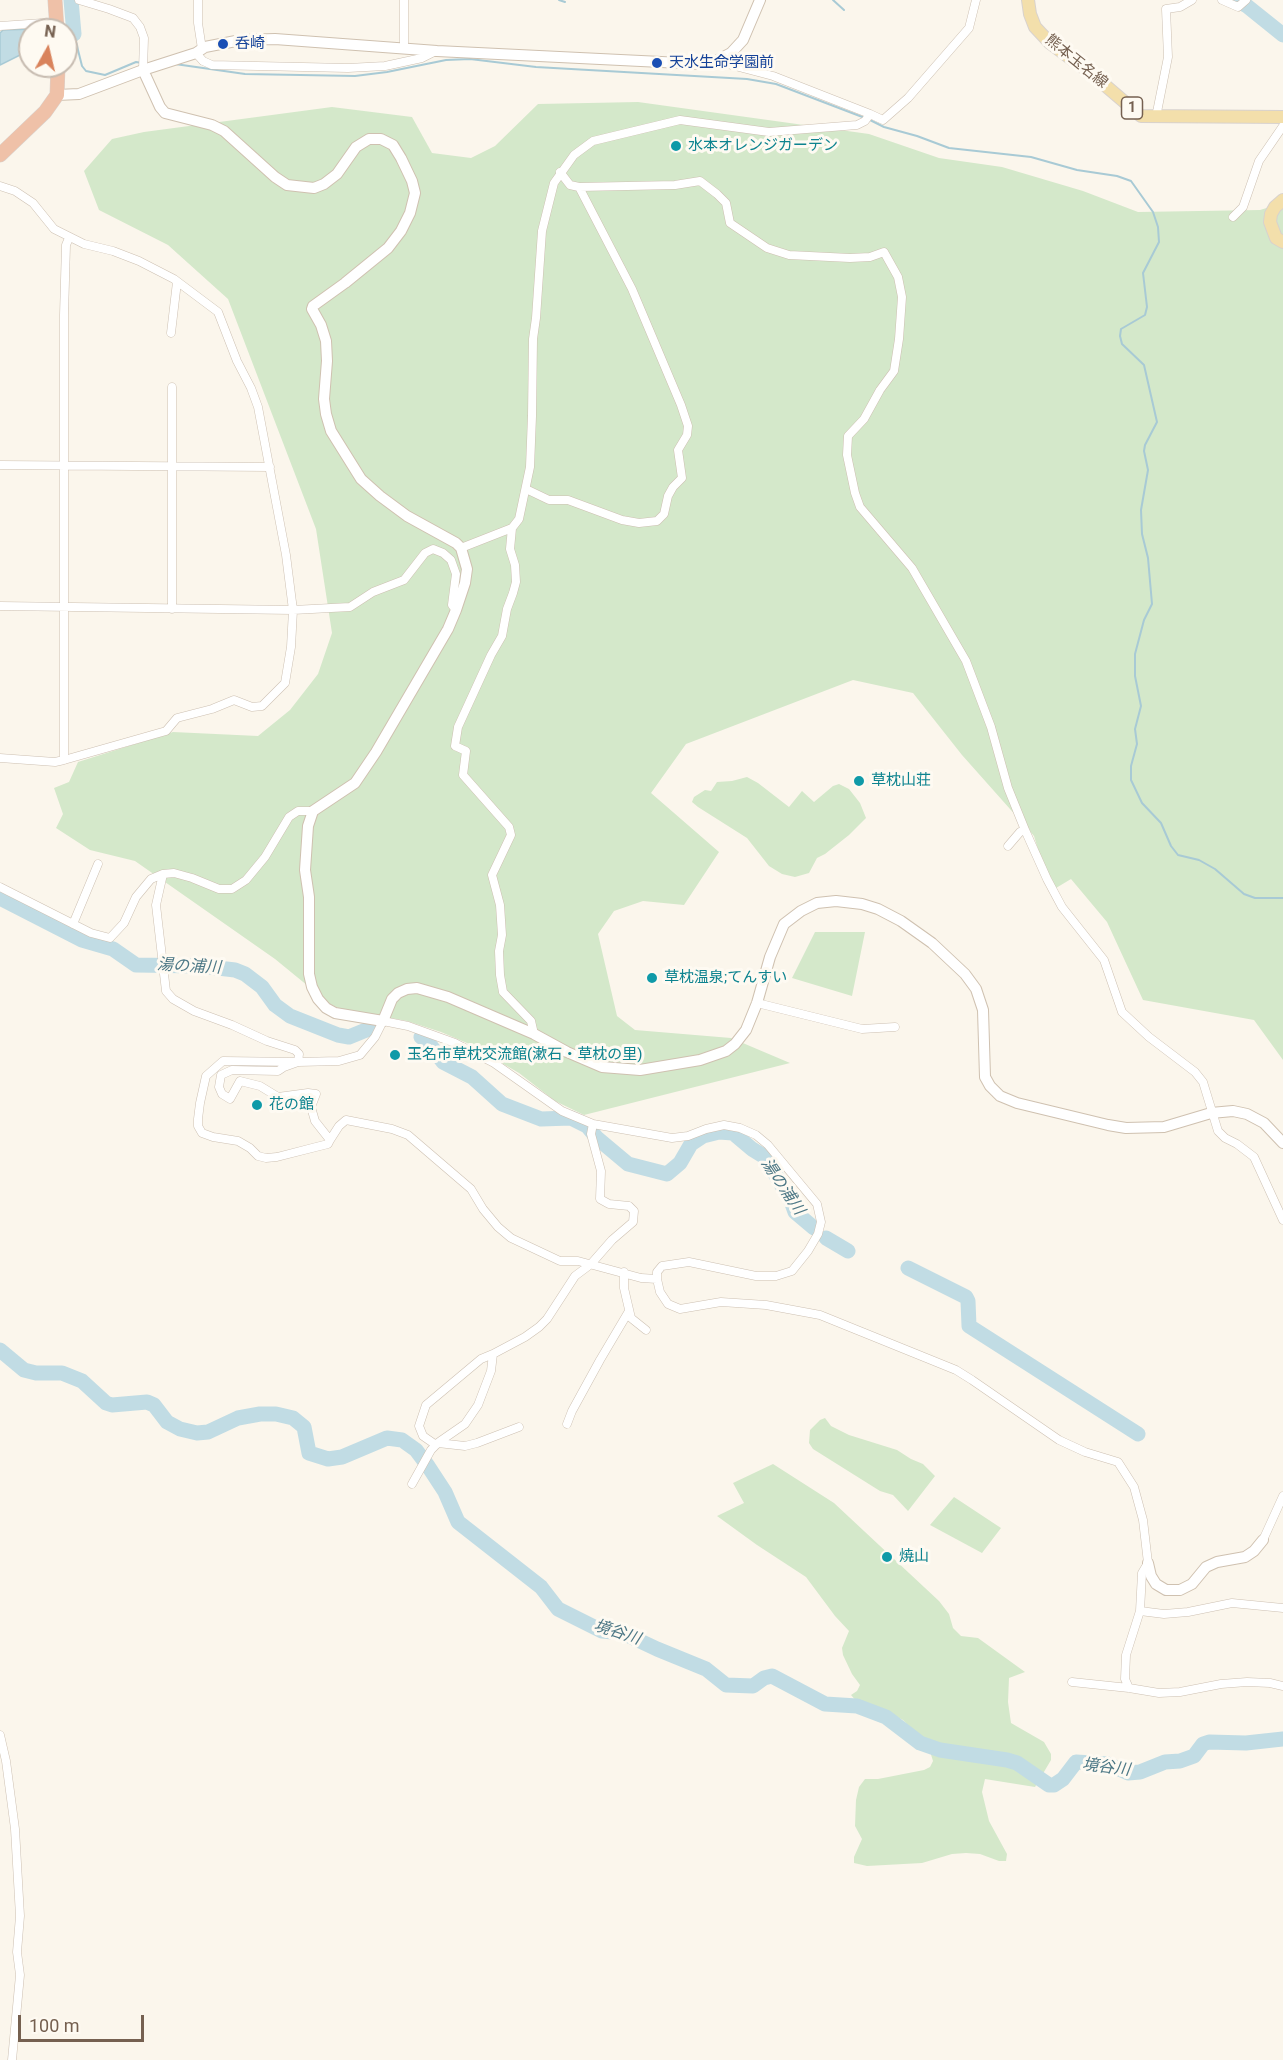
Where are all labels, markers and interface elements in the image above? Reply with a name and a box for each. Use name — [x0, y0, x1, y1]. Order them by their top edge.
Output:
north arrow — [18, 18, 78, 78]
text: N — [43, 21, 57, 42]
street label: 熊本玉名線 — [1041, 31, 1111, 93]
place label: 呑崎 — [235, 35, 265, 53]
marker: 呑崎 — [216, 37, 230, 51]
place label: 天水生命学園前 — [669, 54, 774, 72]
marker: 天水生命学園前 — [650, 56, 664, 70]
road number: 1 — [1122, 97, 1142, 119]
place label: 水本オレンジガーデン — [688, 137, 838, 155]
marker: 水本オレンジガーデン — [669, 139, 683, 153]
place label: 草枕山荘 — [871, 772, 931, 790]
marker: 草枕山荘 — [852, 774, 866, 788]
water label: 湯の浦川 — [157, 956, 221, 978]
place label: 草枕温泉;てんすい — [664, 969, 787, 987]
marker: 草枕温泉;てんすい — [645, 971, 659, 985]
place label: 玉名市草枕交流館(漱石・草枕の里) — [407, 1046, 642, 1064]
marker: 玉名市草枕交流館(漱石・草枕の里) — [388, 1048, 402, 1062]
place label: 花の館 — [269, 1096, 314, 1114]
marker: 花の館 — [250, 1098, 264, 1112]
water label: 湯の浦川 — [756, 1155, 808, 1219]
place label: 焼山 — [899, 1548, 929, 1566]
marker: 焼山 — [880, 1550, 894, 1564]
water label: 境谷川 — [591, 1616, 643, 1650]
water label: 境谷川 — [1081, 1756, 1131, 1780]
scale bar — [21, 2003, 147, 2041]
text: 100 m — [29, 2015, 80, 2036]

